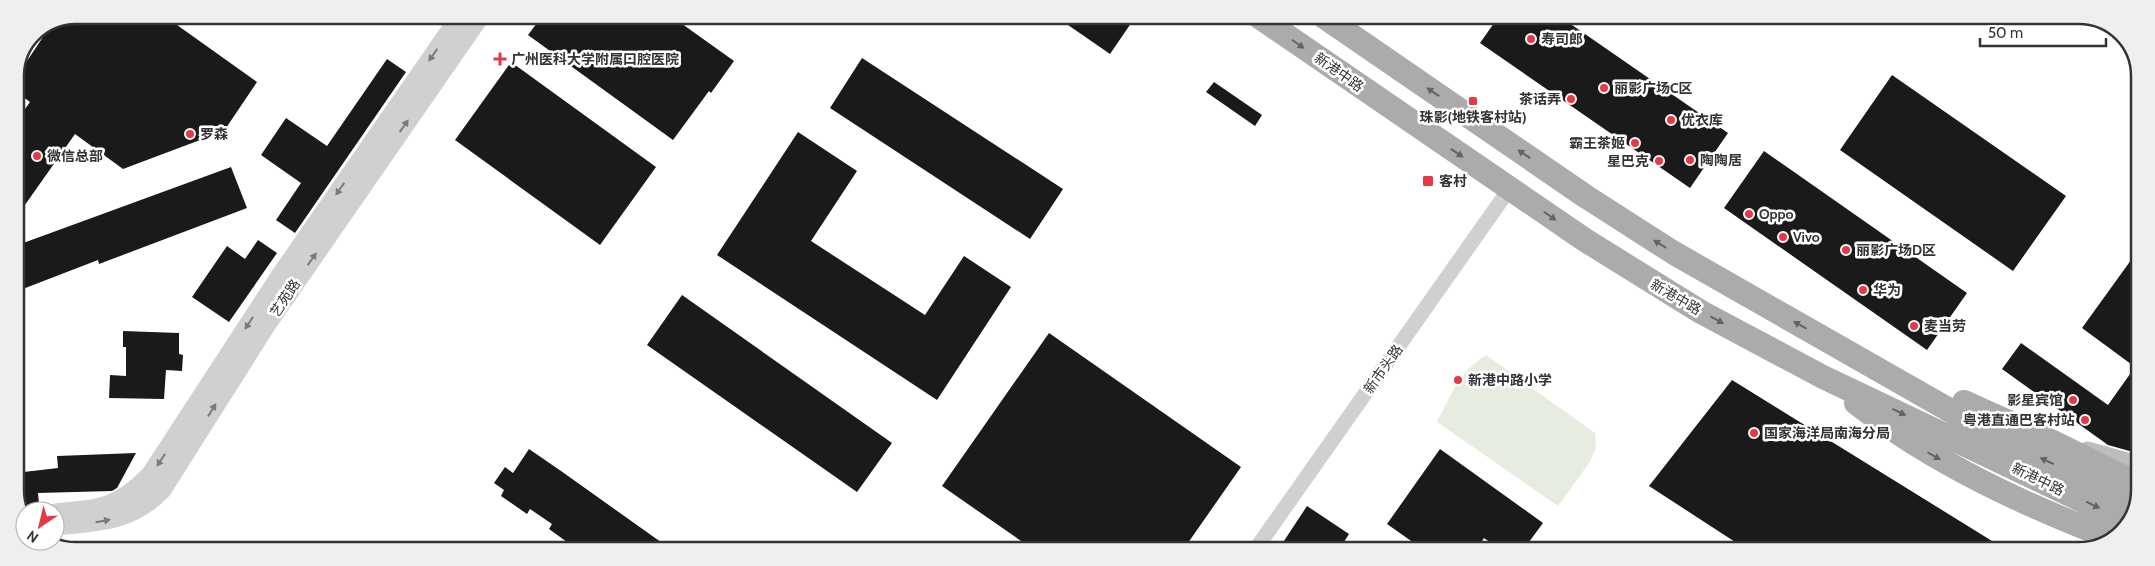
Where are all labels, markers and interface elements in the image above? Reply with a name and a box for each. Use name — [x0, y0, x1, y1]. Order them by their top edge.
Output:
scale bar — [1980, 15, 2106, 47]
text: 50 m — [1988, 24, 2023, 42]
place label: 寿司郎 — [1541, 30, 1583, 48]
marker: 寿司郎 — [1525, 33, 1537, 45]
one-way arrow — [1291, 39, 1304, 49]
one-way arrow — [428, 48, 438, 62]
street label: 新港中路 — [1311, 49, 1367, 95]
place label: 广州医科大学附属口腔医院 — [511, 50, 679, 68]
marker: 广州医科大学附属口腔医院 — [493, 52, 507, 66]
place label: 丽影广场C区 — [1614, 79, 1693, 97]
marker: 丽影广场C区 — [1598, 82, 1610, 94]
one-way arrow — [1427, 87, 1440, 97]
place label: 茶话弄 — [1519, 90, 1561, 108]
marker: 茶话弄 — [1565, 93, 1577, 105]
marker: 珠影(地铁客村站) — [1467, 95, 1479, 107]
place label: 珠影(地铁客村站) — [1419, 108, 1527, 126]
place label: 优衣库 — [1681, 111, 1723, 129]
marker: 优衣库 — [1665, 114, 1677, 126]
one-way arrow — [399, 119, 409, 133]
place label: 罗森 — [200, 125, 228, 143]
marker: 罗森 — [184, 128, 196, 140]
place label: 霸王茶姬 — [1569, 134, 1625, 152]
marker: 霸王茶姬 — [1629, 137, 1641, 149]
place label: 微信总部 — [47, 147, 103, 165]
one-way arrow — [1451, 148, 1464, 158]
one-way arrow — [1518, 149, 1531, 159]
marker: 微信总部 — [31, 150, 43, 162]
place label: 陶陶居 — [1700, 151, 1742, 169]
place label: 星巴克 — [1607, 152, 1649, 170]
marker: 陶陶居 — [1684, 154, 1696, 166]
marker: 星巴克 — [1653, 155, 1665, 167]
place label: 客村 — [1439, 172, 1467, 190]
marker: 客村 — [1421, 174, 1435, 188]
one-way arrow — [335, 182, 345, 196]
place label: Oppo — [1759, 205, 1794, 223]
marker: Oppo — [1743, 208, 1755, 220]
one-way arrow — [1543, 211, 1557, 221]
place label: Vivo — [1793, 228, 1820, 246]
marker: Vivo — [1777, 231, 1789, 243]
one-way arrow — [1653, 240, 1666, 249]
place label: 丽影广场D区 — [1856, 241, 1936, 259]
marker: 丽影广场D区 — [1840, 244, 1852, 256]
one-way arrow — [307, 253, 317, 266]
street label: 新港中路 — [1647, 275, 1705, 319]
street label: 艺苑路 — [266, 276, 304, 320]
place label: 华为 — [1873, 281, 1901, 299]
marker: 华为 — [1857, 284, 1869, 296]
one-way arrow — [244, 316, 254, 330]
one-way arrow — [1710, 316, 1724, 325]
place label: 麦当劳 — [1924, 317, 1966, 335]
marker: 麦当劳 — [1908, 320, 1920, 332]
one-way arrow — [1794, 321, 1807, 330]
street label: 新市头路 — [1360, 341, 1406, 397]
place label: 新港中路小学 — [1468, 371, 1552, 389]
marker: 新港中路小学 — [1452, 374, 1464, 386]
place label: 影星宾馆 — [2007, 391, 2063, 409]
marker: 影星宾馆 — [2067, 394, 2079, 406]
one-way arrow — [208, 403, 217, 416]
one-way arrow — [1892, 409, 1906, 417]
place label: 粤港直通巴客村站 — [1963, 411, 2075, 429]
marker: 粤港直通巴客村站 — [2079, 414, 2091, 426]
place label: 国家海洋局南海分局 — [1764, 424, 1890, 442]
marker: 国家海洋局南海分局 — [1748, 427, 1760, 439]
one-way arrow — [1927, 452, 1941, 461]
one-way arrow — [156, 453, 165, 466]
one-way arrow — [2040, 457, 2054, 465]
street label: 新港中路 — [2009, 459, 2067, 499]
north arrow — [15, 501, 65, 551]
one-way arrow — [2086, 502, 2100, 510]
one-way arrow — [96, 516, 112, 524]
text: N — [23, 526, 42, 547]

